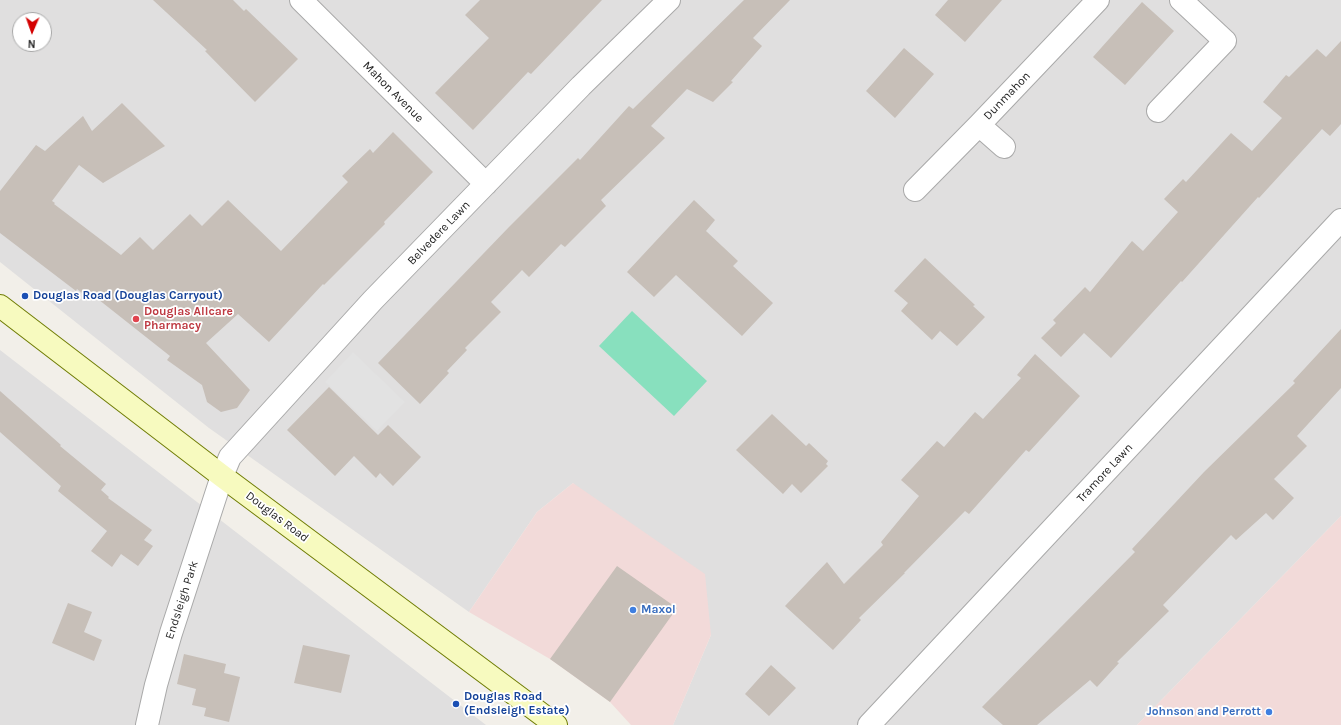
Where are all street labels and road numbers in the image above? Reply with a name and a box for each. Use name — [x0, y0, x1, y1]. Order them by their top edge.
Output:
street label: Mahon Avenue — [360, 59, 426, 125]
street label: Dunmahon — [981, 69, 1033, 123]
street label: Belvedere Lawn — [405, 198, 473, 268]
street label: Tramore Lawn — [1074, 441, 1136, 505]
street label: Douglas Road — [243, 489, 311, 545]
street label: Endsleigh Park — [163, 559, 201, 641]

